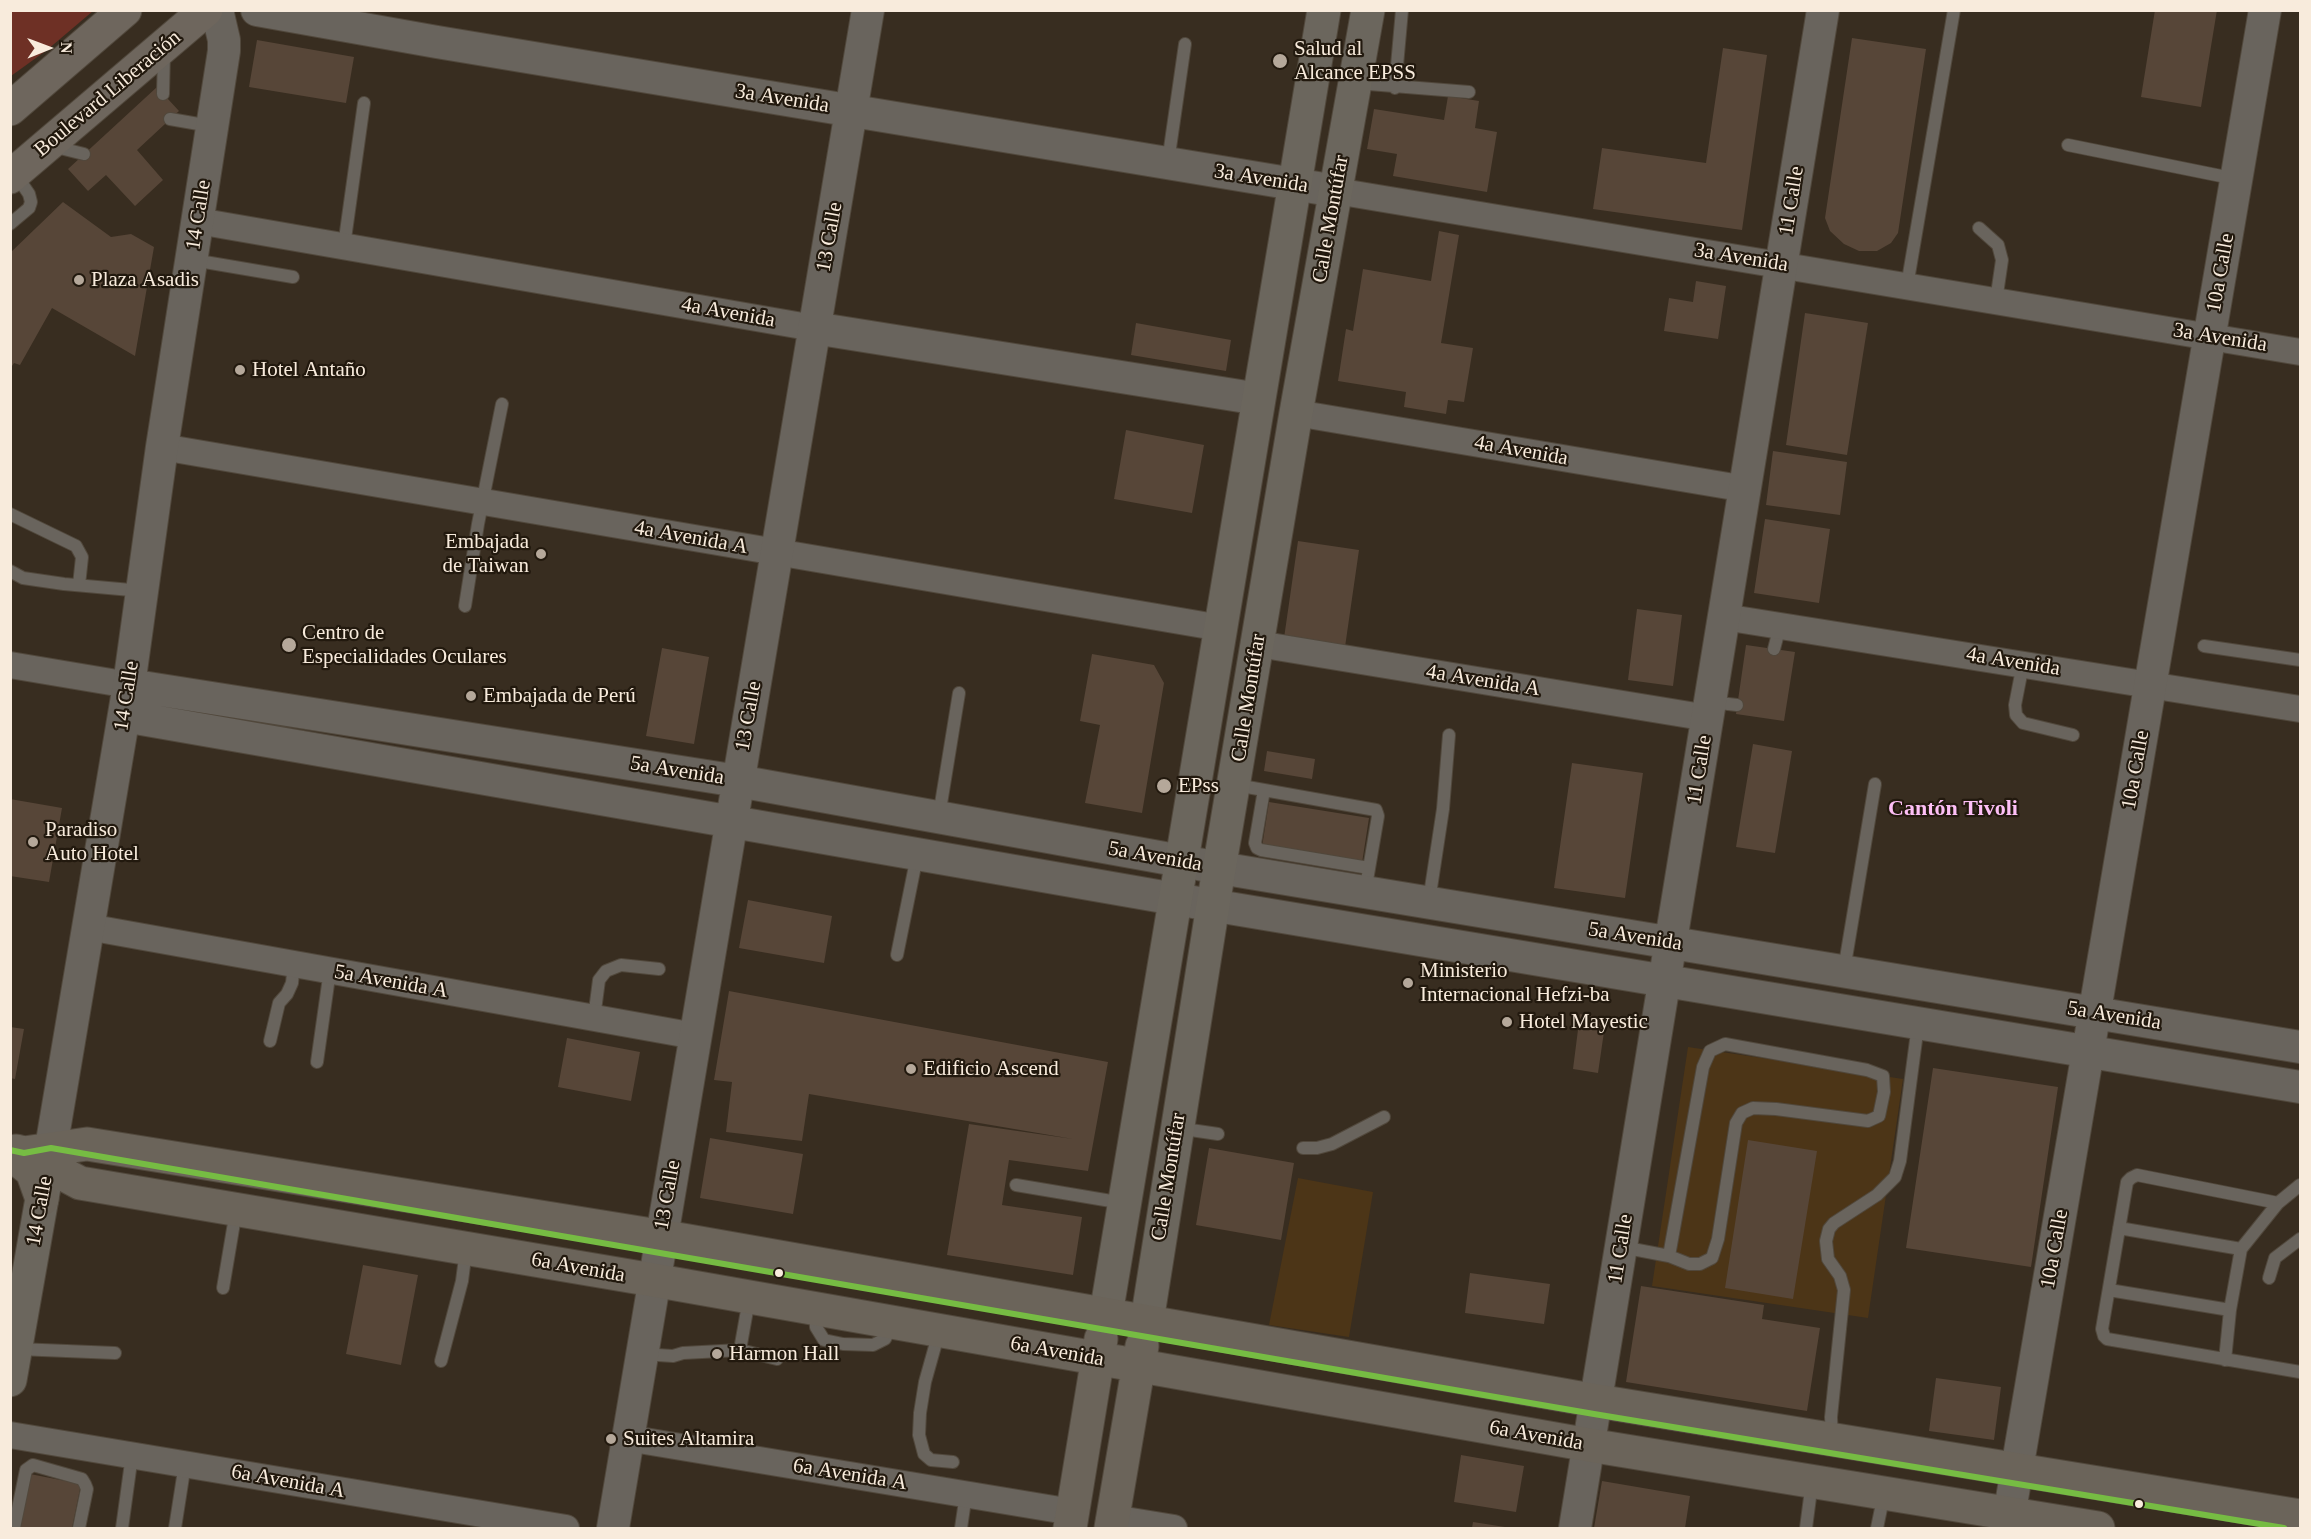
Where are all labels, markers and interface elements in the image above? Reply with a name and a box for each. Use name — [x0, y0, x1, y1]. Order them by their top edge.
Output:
north arrow — [18, 18, 78, 78]
street label: Boulevard Liberación — [30, 25, 186, 163]
place label: Salud al Alcance EPSS — [1294, 36, 1416, 86]
text: N — [58, 42, 75, 54]
marker: Salud al Alcance EPSS — [1271, 52, 1289, 70]
street label: 3a Avenida — [733, 79, 831, 119]
street label: Calle Montúfar — [1307, 153, 1355, 285]
street label: 3a Avenida — [1212, 159, 1310, 199]
street label: 11 Calle — [1774, 165, 1810, 237]
street label: 14 Calle — [181, 178, 217, 252]
street label: 13 Calle — [811, 200, 849, 274]
street label: 10a Calle — [2202, 231, 2240, 315]
street label: 3a Avenida — [1692, 238, 1790, 278]
place label: Plaza Asadis — [91, 267, 199, 293]
marker: Plaza Asadis — [72, 273, 86, 287]
street label: 4a Avenida — [679, 292, 777, 334]
street label: 3a Avenida — [2171, 318, 2269, 358]
place label: Hotel Antaño — [252, 357, 366, 383]
marker: Hotel Antaño — [233, 363, 247, 377]
street label: 4a Avenida — [1472, 430, 1570, 472]
street label: 4a Avenida A — [632, 516, 750, 560]
place label: Embajada de Taiwan — [442, 529, 529, 579]
marker: Embajada de Taiwan — [534, 547, 548, 561]
place label: Centro de Especialidades Oculares — [302, 620, 507, 670]
street label: Calle Montúfar — [1226, 632, 1272, 764]
marker: Centro de Especialidades Oculares — [280, 636, 298, 654]
street label: 4a Avenida — [1964, 642, 2062, 682]
street label: 14 Calle — [109, 659, 145, 733]
street label: 4a Avenida A — [1424, 660, 1542, 702]
street label: 13 Calle — [730, 679, 768, 753]
place label: Embajada de Perú — [483, 683, 636, 709]
marker: Embajada de Perú — [464, 689, 478, 703]
street label: 10a Calle — [2117, 728, 2155, 812]
street label: 11 Calle — [1682, 734, 1718, 806]
street label: 5a Avenida — [628, 751, 726, 791]
place label: EPss — [1178, 773, 1219, 799]
marker: EPss — [1155, 777, 1173, 795]
district label: Cantón Tivoli — [1888, 796, 2018, 822]
place label: Paradiso Auto Hotel — [45, 817, 139, 867]
marker: Paradiso Auto Hotel — [26, 835, 40, 849]
street label: 5a Avenida — [1106, 836, 1204, 878]
street label: 5a Avenida — [1586, 917, 1684, 957]
place label: Ministerio Internacional Hefzi-ba — [1420, 958, 1609, 1008]
street label: 5a Avenida A — [332, 960, 450, 1004]
marker: Ministerio Internacional Hefzi-ba — [1401, 976, 1415, 990]
street label: 5a Avenida — [2065, 996, 2163, 1036]
place label: Hotel Mayestic — [1519, 1009, 1648, 1035]
marker: Hotel Mayestic — [1500, 1015, 1514, 1029]
place label: Edificio Ascend — [923, 1056, 1059, 1082]
marker: Edificio Ascend — [904, 1062, 918, 1076]
street label: Calle Montúfar — [1146, 1111, 1192, 1243]
street label: 13 Calle — [649, 1158, 687, 1232]
street label: 14 Calle — [21, 1174, 59, 1248]
street label: 10a Calle — [2036, 1207, 2074, 1291]
street label: 11 Calle — [1603, 1213, 1639, 1285]
street label: 6a Avenida — [529, 1247, 627, 1289]
unlabelled marker — [773, 1267, 785, 1279]
street label: 6a Avenida — [1008, 1331, 1106, 1373]
place label: Harmon Hall — [729, 1341, 839, 1367]
marker: Harmon Hall — [710, 1347, 724, 1361]
street label: 6a Avenida — [1487, 1415, 1585, 1457]
place label: Suites Altamira — [623, 1426, 754, 1452]
marker: Suites Altamira — [604, 1432, 618, 1446]
street label: 6a Avenida A — [791, 1454, 909, 1496]
street label: 6a Avenida A — [229, 1460, 347, 1504]
unlabelled marker — [2133, 1498, 2145, 1510]

